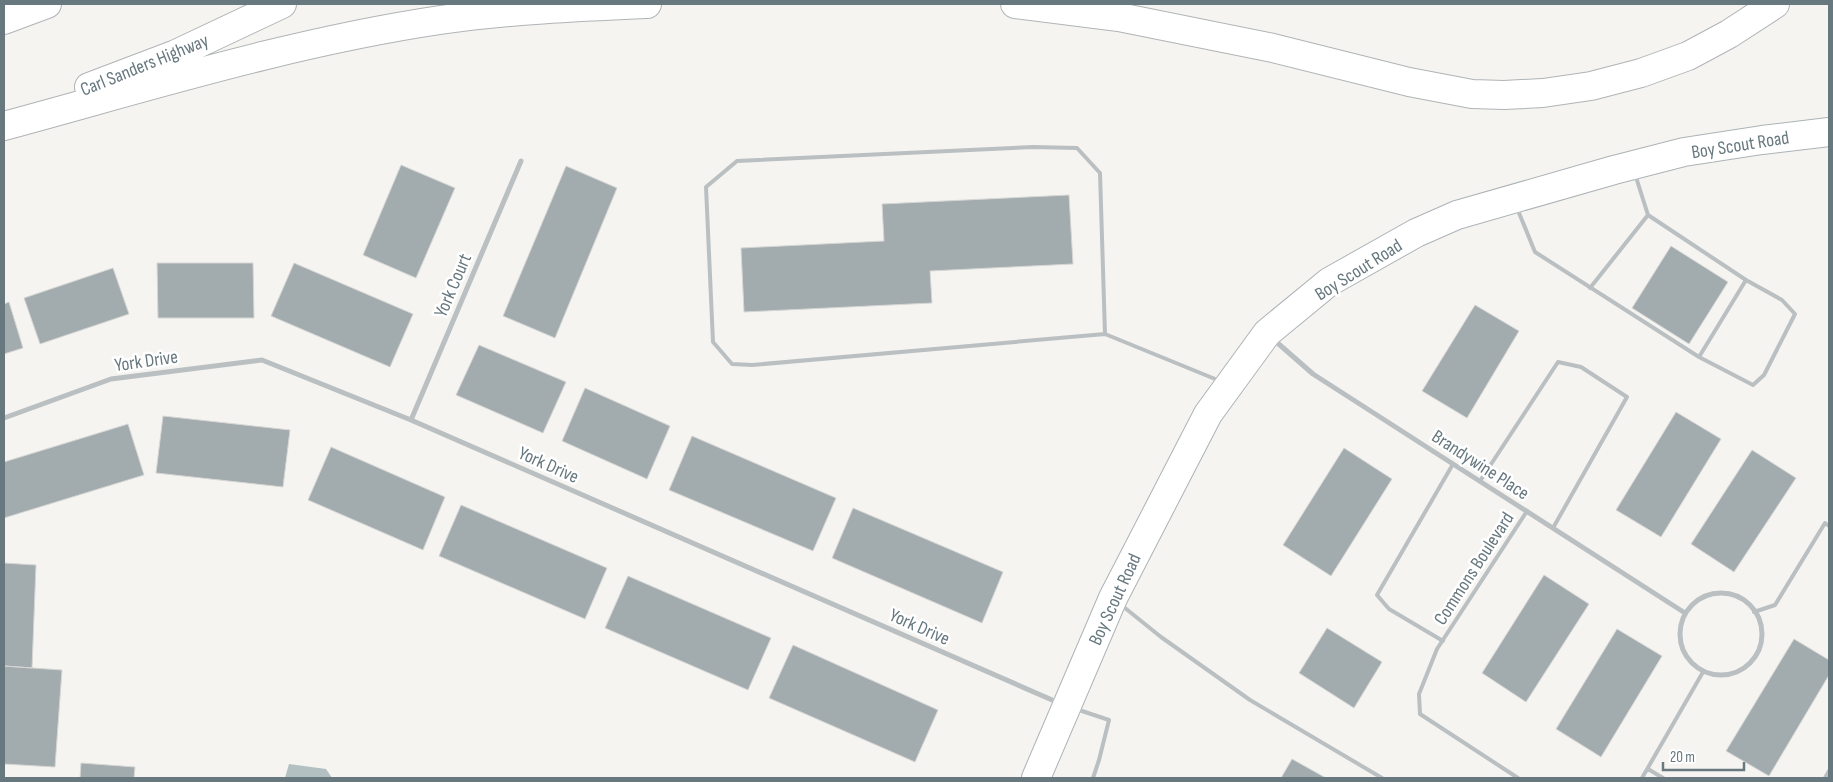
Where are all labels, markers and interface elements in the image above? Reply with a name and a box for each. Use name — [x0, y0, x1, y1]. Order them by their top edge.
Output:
street label: Carl Sanders Highway — [77, 29, 213, 102]
street label: Boy Scout Road — [1690, 126, 1791, 165]
street label: Boy Scout Road — [1311, 234, 1407, 306]
street label: York Court — [430, 250, 477, 321]
street label: York Drive — [113, 346, 179, 377]
street label: Brandywine Place — [1427, 425, 1533, 505]
street label: York Drive — [515, 442, 582, 489]
street label: Commons Boulevard — [1429, 508, 1519, 630]
street label: Boy Scout Road — [1084, 550, 1147, 649]
street label: York Drive — [886, 604, 953, 651]
scale bar — [1663, 740, 1744, 772]
text: 20 m — [1670, 748, 1695, 767]

